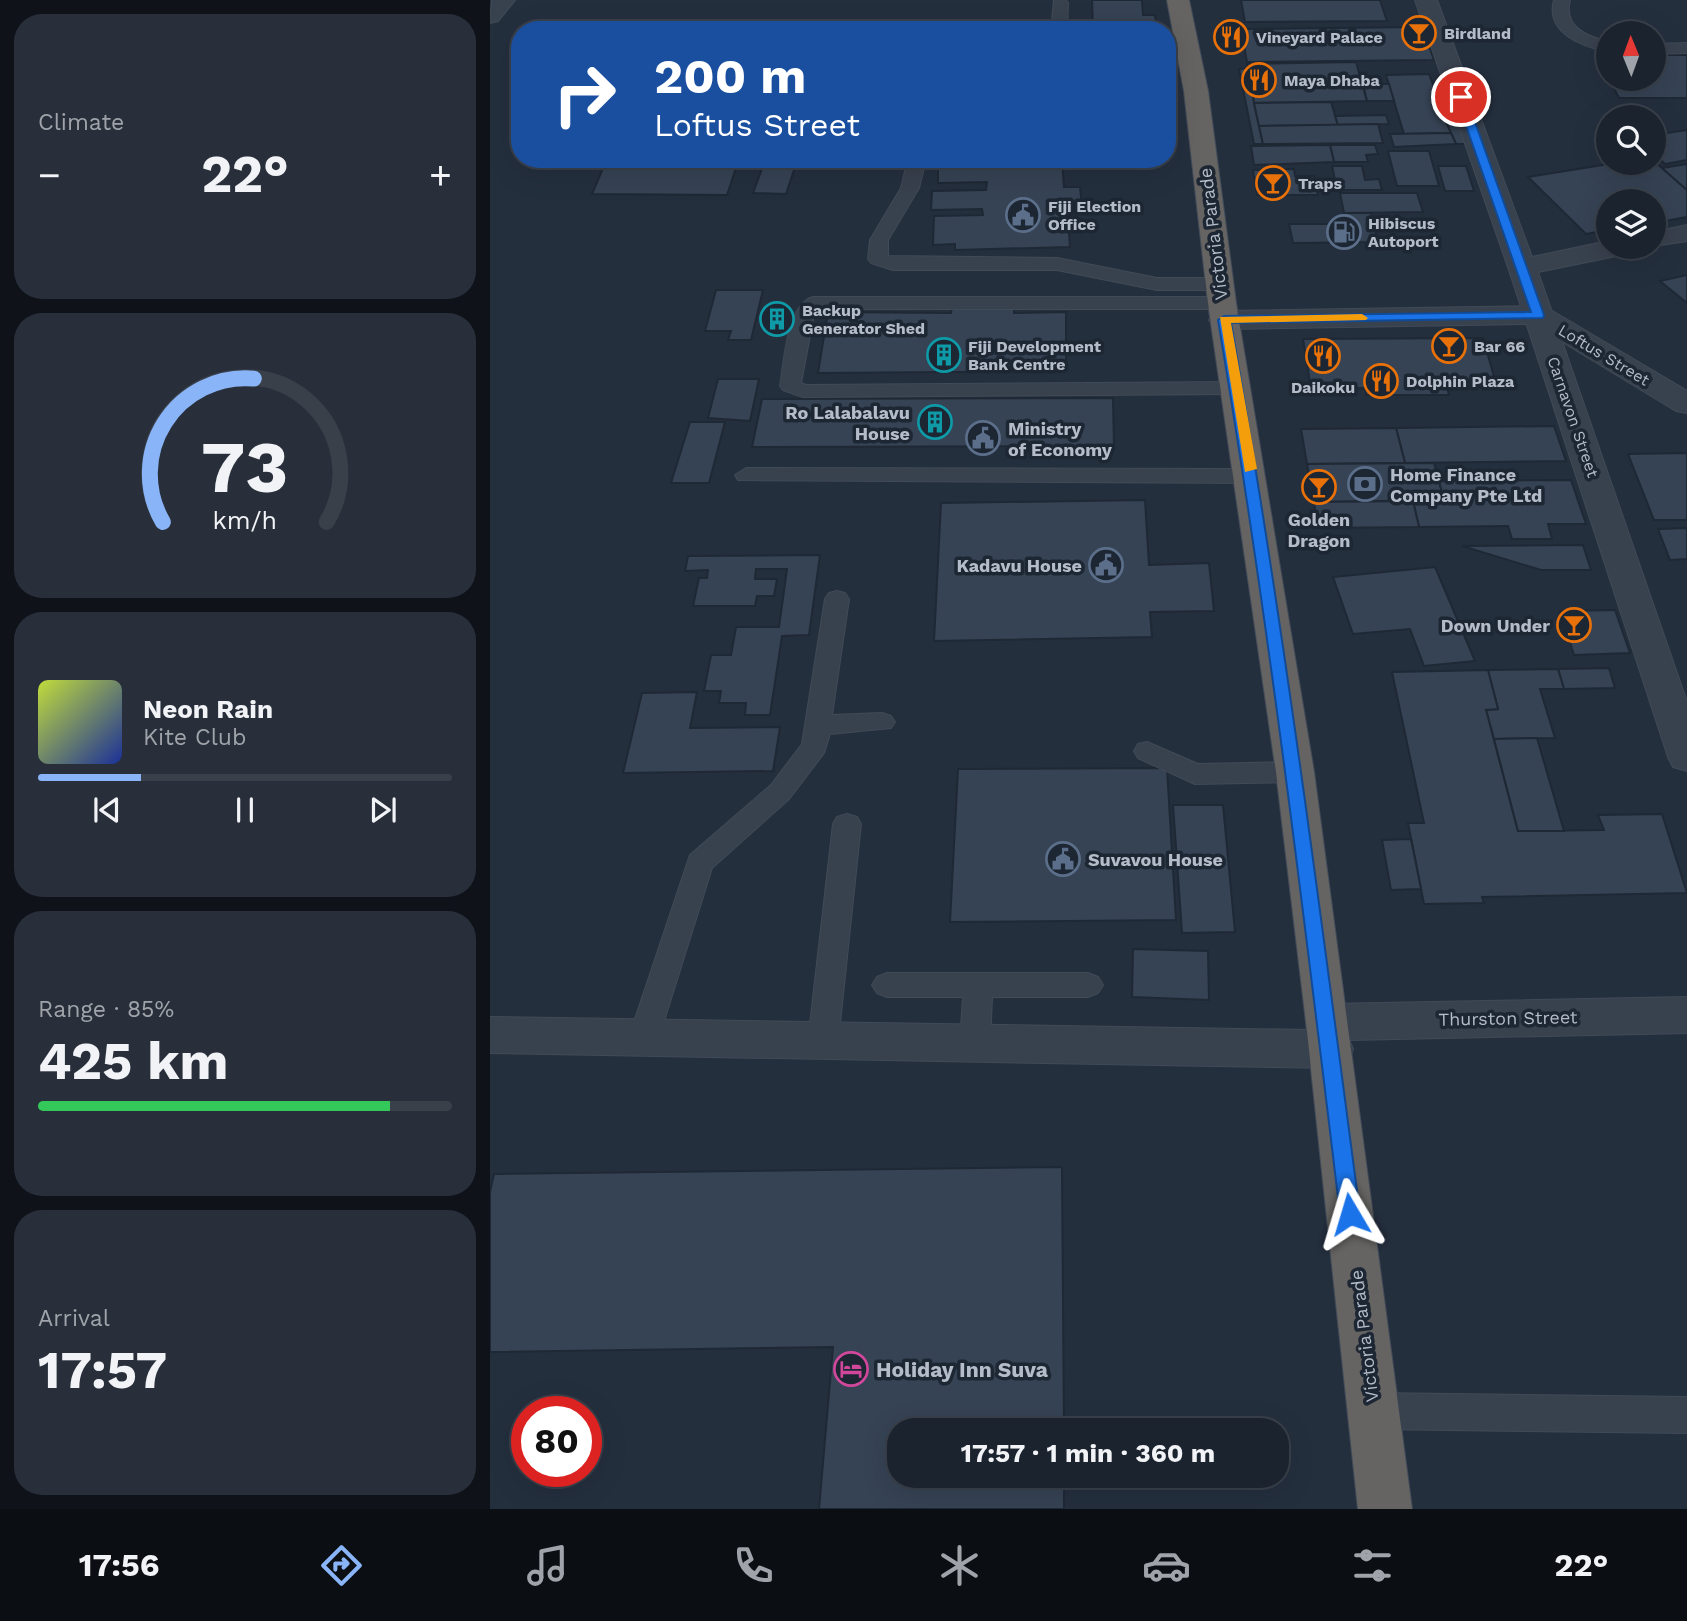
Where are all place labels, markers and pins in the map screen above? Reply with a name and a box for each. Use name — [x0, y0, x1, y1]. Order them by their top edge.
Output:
bar icon: Birdland — [1400, 14, 1438, 52]
restaurant icon: Vineyard Palace — [1212, 18, 1250, 56]
place label: Birdland — [1444, 24, 1511, 43]
place label: Vineyard Palace — [1256, 28, 1383, 47]
restaurant icon: Maya Dhaba — [1240, 61, 1278, 99]
pin — [1431, 67, 1491, 127]
place label: Maya Dhaba — [1284, 71, 1380, 90]
bar icon: Traps — [1254, 164, 1292, 202]
place label: Traps — [1298, 174, 1343, 193]
public building icon: Fiji Election Office — [1004, 196, 1042, 234]
place label: Fiji Election Office — [1048, 197, 1141, 234]
fuel station icon: Hibiscus Autoport — [1325, 213, 1363, 251]
place label: Hibiscus Autoport — [1368, 214, 1439, 251]
building icon: Backup Generator Shed — [758, 300, 796, 338]
place label: Backup Generator Shed — [802, 301, 925, 338]
bar icon: Bar 66 — [1430, 327, 1468, 365]
building icon: Fiji Development Bank Centre — [925, 336, 963, 374]
place label: Fiji Development Bank Centre — [968, 337, 1101, 374]
restaurant icon: Daikoku — [1304, 337, 1342, 375]
place label: Bar 66 — [1474, 337, 1525, 356]
restaurant icon: Dolphin Plaza — [1362, 362, 1400, 400]
place label: Dolphin Plaza — [1406, 372, 1515, 391]
place label: Daikoku — [1291, 378, 1355, 397]
place label: Ro Lalabalavu House — [785, 402, 910, 444]
building icon: Ro Lalabalavu House — [916, 403, 954, 441]
place label: Ministry of Economy — [1008, 418, 1113, 460]
public building icon: Ministry of Economy — [964, 419, 1002, 457]
place label: Home Finance Company Pte Ltd — [1390, 464, 1542, 506]
bank icon: Home Finance Company Pte Ltd — [1346, 465, 1384, 503]
bar icon: Golden Dragon — [1300, 468, 1338, 506]
place label: Golden Dragon — [1287, 509, 1351, 551]
public building icon: Kadavu House — [1087, 546, 1125, 584]
place label: Kadavu House — [956, 555, 1082, 576]
bar icon: Down Under — [1555, 606, 1593, 644]
place label: Down Under — [1441, 615, 1550, 636]
public building icon: Suvavou House — [1044, 840, 1082, 878]
place label: Suvavou House — [1088, 849, 1223, 870]
hotel icon: Holiday Inn Suva — [832, 1350, 870, 1388]
place label: Holiday Inn Suva — [876, 1357, 1049, 1382]

